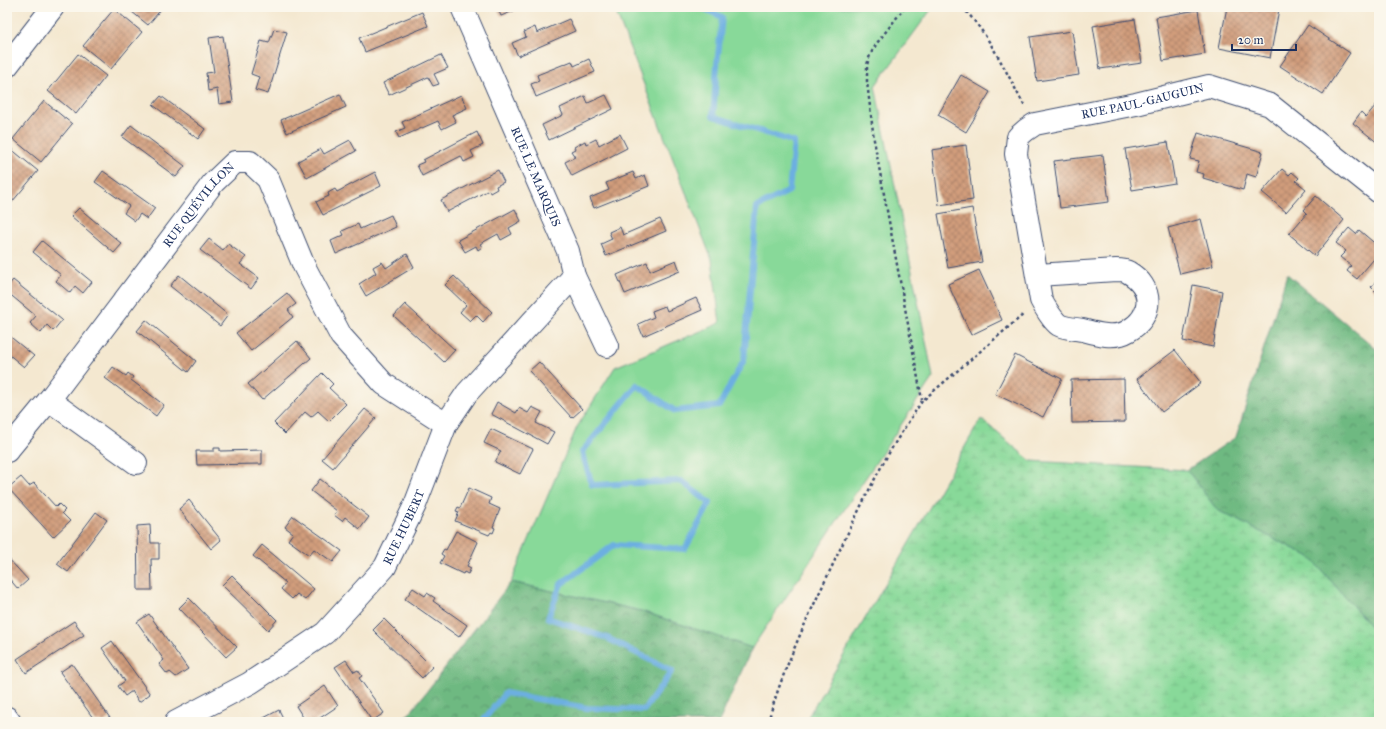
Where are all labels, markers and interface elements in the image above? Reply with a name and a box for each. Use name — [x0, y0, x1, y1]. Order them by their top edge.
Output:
scale bar — [1232, 26, 1296, 52]
text: 20 m — [1238, 33, 1264, 47]
street label: RUE PAUL-GAUGUIN — [1080, 80, 1205, 122]
street label: RUE LE MARQUIS — [508, 125, 564, 229]
street label: RUE QUÉVILLON — [160, 160, 237, 250]
street label: RUE HUBERT — [380, 488, 427, 567]

